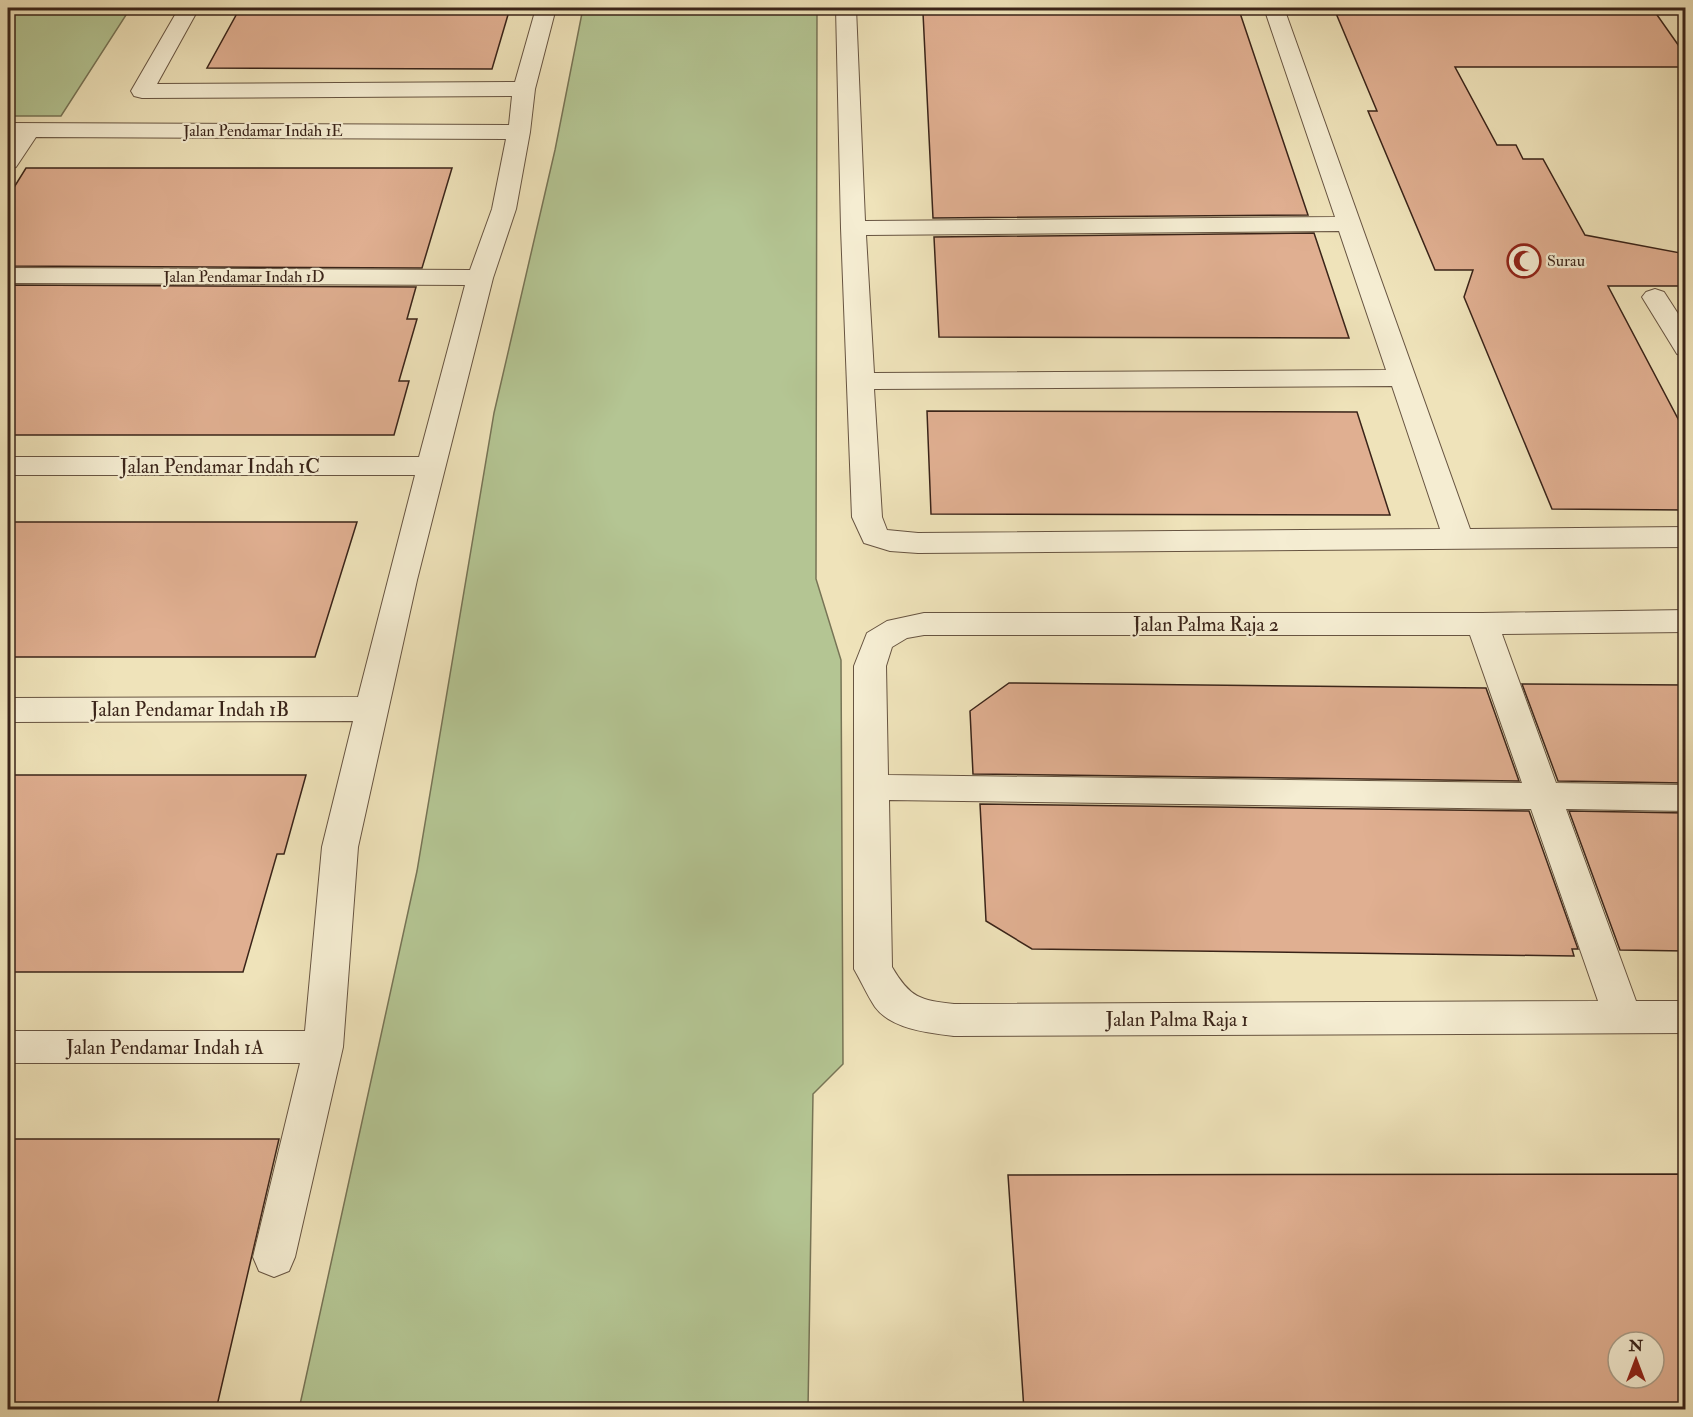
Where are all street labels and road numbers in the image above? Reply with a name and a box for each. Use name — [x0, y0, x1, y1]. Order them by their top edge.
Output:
street label: Jalan Pendamar Indah 1E — [182, 121, 343, 142]
street label: Jalan Pendamar Indah 1D — [162, 267, 325, 288]
street label: Jalan Pendamar Indah 1C — [119, 454, 320, 479]
street label: Jalan Palma Raja 2 — [1132, 612, 1279, 637]
street label: Jalan Pendamar Indah 1B — [90, 697, 289, 722]
street label: Jalan Palma Raja 1 — [1104, 1007, 1249, 1032]
street label: Jalan Pendamar Indah 1A — [65, 1035, 264, 1060]

